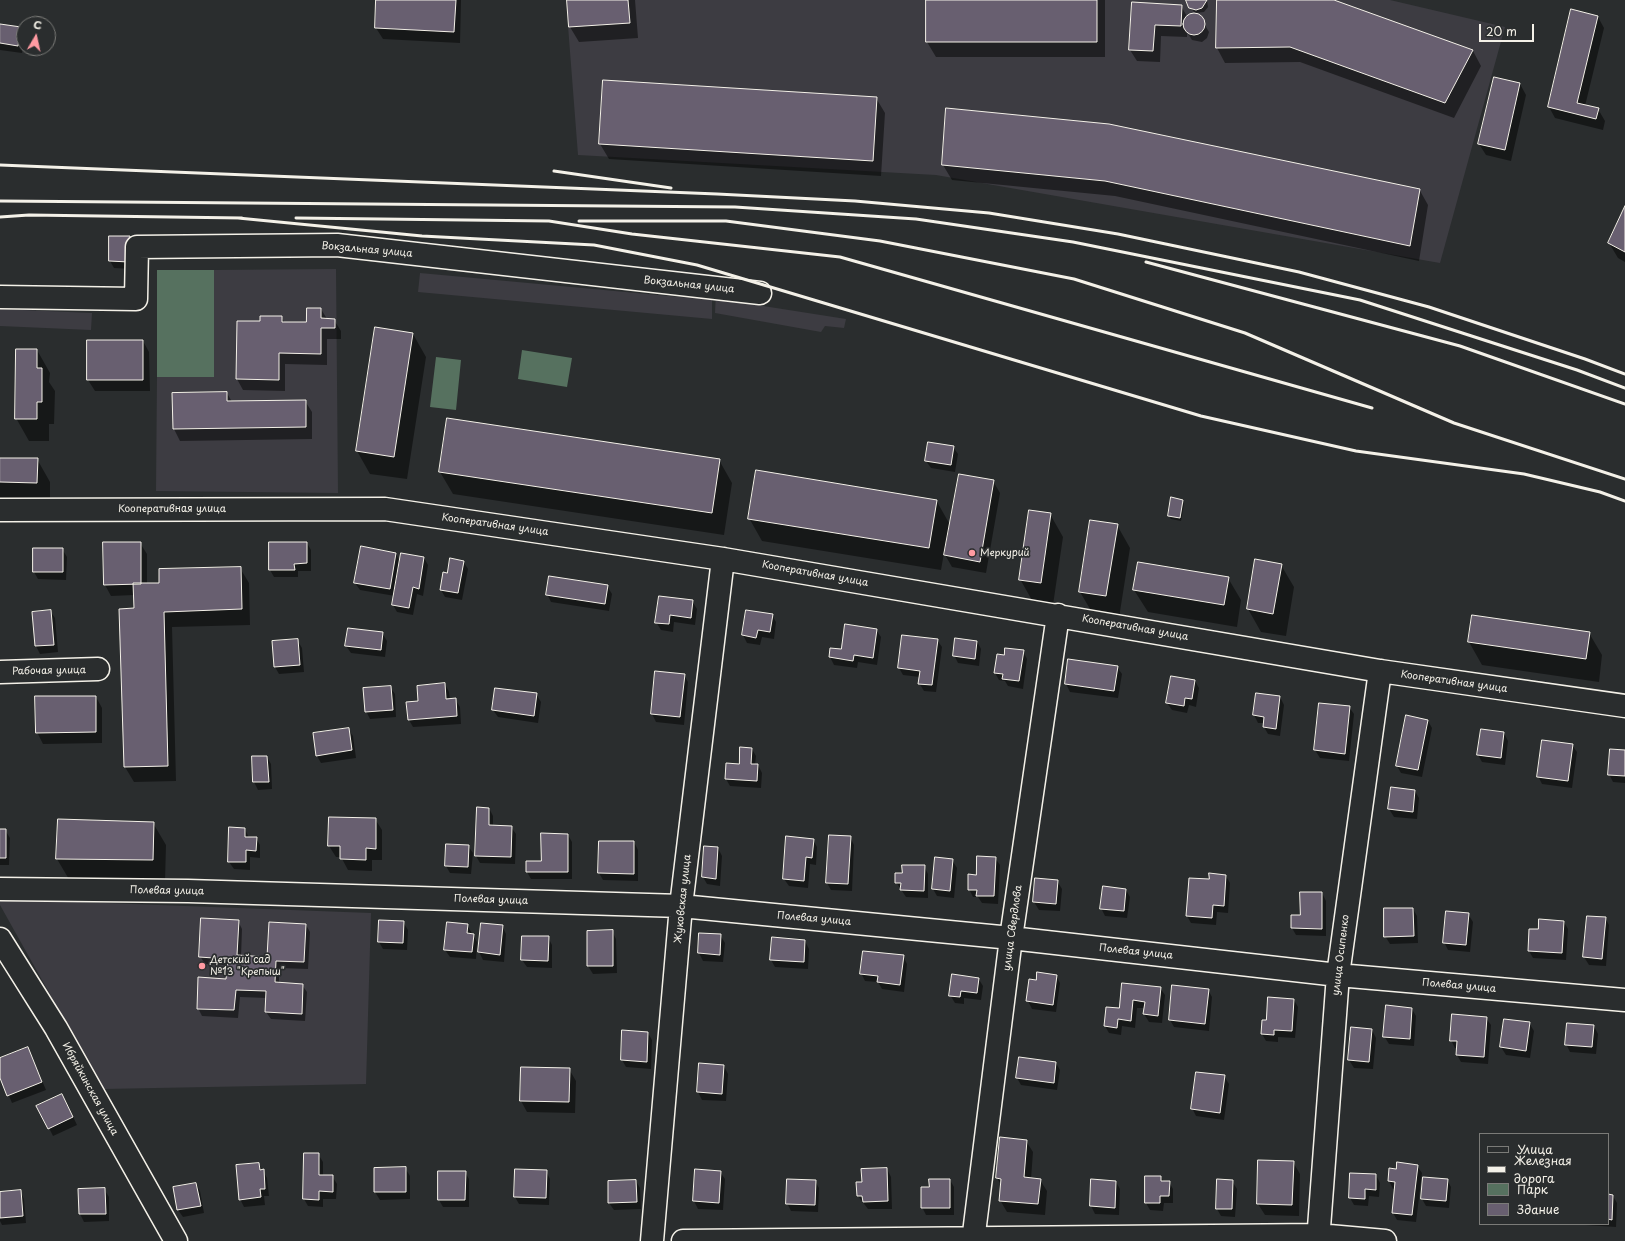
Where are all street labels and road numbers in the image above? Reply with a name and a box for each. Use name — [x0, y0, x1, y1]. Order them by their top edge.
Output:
street label: Вокзальная улица — [321, 240, 413, 260]
street label: Вокзальная улица — [643, 274, 735, 296]
street label: Кооперативная улица — [118, 503, 226, 515]
street label: Кооперативная улица — [441, 512, 549, 538]
street label: Кооперативная улица — [761, 559, 869, 589]
street label: Кооперативная улица — [1081, 613, 1189, 643]
street label: Рабочая улица — [12, 664, 86, 678]
street label: Кооперативная улица — [1400, 669, 1508, 695]
street label: Жуковская улица — [672, 854, 694, 944]
street label: Полевая улица — [130, 884, 204, 898]
street label: улица Свердлова — [1001, 884, 1025, 972]
street label: Полевая улица — [454, 893, 528, 907]
street label: Полевая улица — [777, 910, 851, 928]
street label: улица Осипенко — [1330, 914, 1352, 996]
street label: Полевая улица — [1098, 942, 1174, 962]
street label: Полевая улица — [1422, 977, 1496, 995]
street label: Ибряйкинская улица — [59, 1041, 121, 1137]

